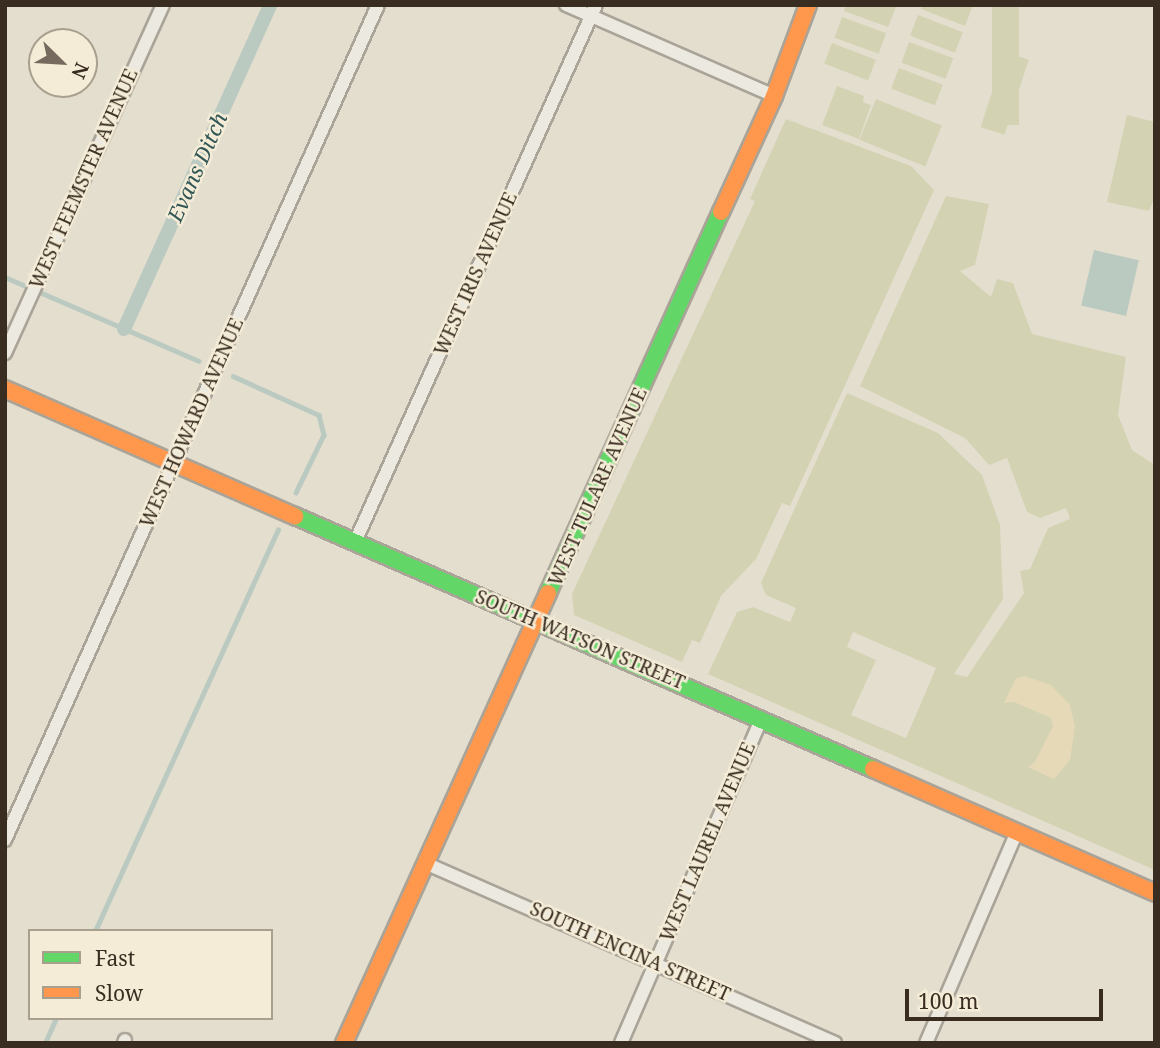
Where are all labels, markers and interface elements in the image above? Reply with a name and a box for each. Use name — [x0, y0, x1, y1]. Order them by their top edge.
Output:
north arrow — [28, 28, 98, 98]
street label: WEST FEEMSTER AVENUE — [25, 66, 143, 292]
water label: Evans Ditch — [162, 109, 232, 225]
street label: WEST IRIS AVENUE — [430, 189, 522, 359]
street label: WEST HOWARD AVENUE — [135, 315, 249, 531]
street label: WEST TULARE AVENUE — [544, 384, 652, 590]
street label: SOUTH WATSON STREET — [472, 585, 688, 695]
street label: WEST LAUREL AVENUE — [656, 739, 760, 945]
street label: SOUTH ENCINA STREET — [526, 897, 734, 1007]
legend — [28, 929, 273, 1020]
text: Fast — [95, 944, 135, 972]
scale bar — [908, 974, 1106, 1018]
text: Slow — [95, 979, 143, 1007]
text: 100 m — [918, 987, 979, 1015]

